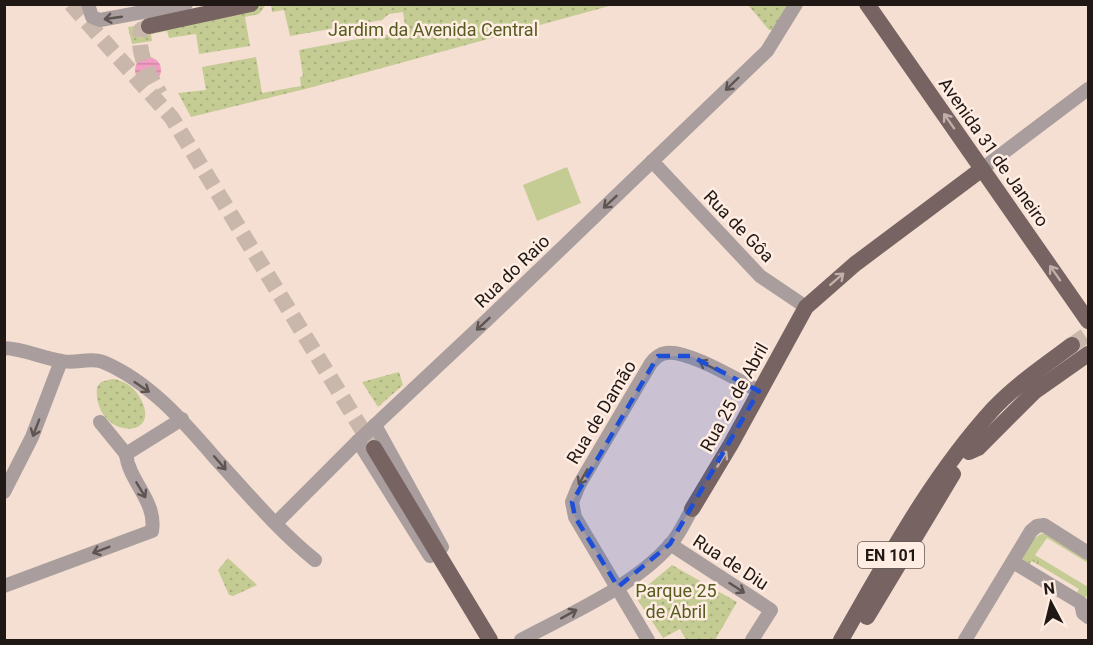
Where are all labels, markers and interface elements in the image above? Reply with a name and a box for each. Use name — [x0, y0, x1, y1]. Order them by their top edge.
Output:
one-way arrow — [104, 12, 124, 23]
park label: Jardim da Avenida Central — [328, 19, 538, 40]
street label: Avenida 31 de Janeiro — [935, 74, 1053, 230]
one-way arrow — [724, 77, 739, 92]
one-way arrow — [943, 113, 955, 130]
street label: Rua de Gôa — [700, 186, 778, 266]
one-way arrow — [602, 194, 617, 209]
street label: Rua do Raio — [470, 230, 554, 312]
one-way arrow — [1049, 266, 1061, 282]
one-way arrow — [829, 272, 845, 285]
one-way arrow — [476, 317, 491, 331]
street label: Rua 25 de Abril — [696, 339, 772, 455]
street label: Rua de Damão — [562, 356, 640, 468]
one-way arrow — [698, 358, 716, 370]
one-way arrow — [134, 380, 151, 393]
one-way arrow — [30, 418, 41, 437]
one-way arrow — [716, 451, 728, 468]
one-way arrow — [213, 455, 227, 470]
one-way arrow — [577, 468, 589, 485]
one-way arrow — [136, 481, 148, 498]
street label: Rua de Diu — [689, 530, 773, 594]
road number: EN 101 — [858, 542, 924, 568]
one-way arrow — [92, 545, 110, 556]
north arrow — [1021, 573, 1081, 633]
text: N — [1042, 578, 1056, 599]
park label: Parque 25 de Abril — [635, 580, 717, 622]
one-way arrow — [728, 582, 745, 594]
one-way arrow — [560, 608, 578, 619]

